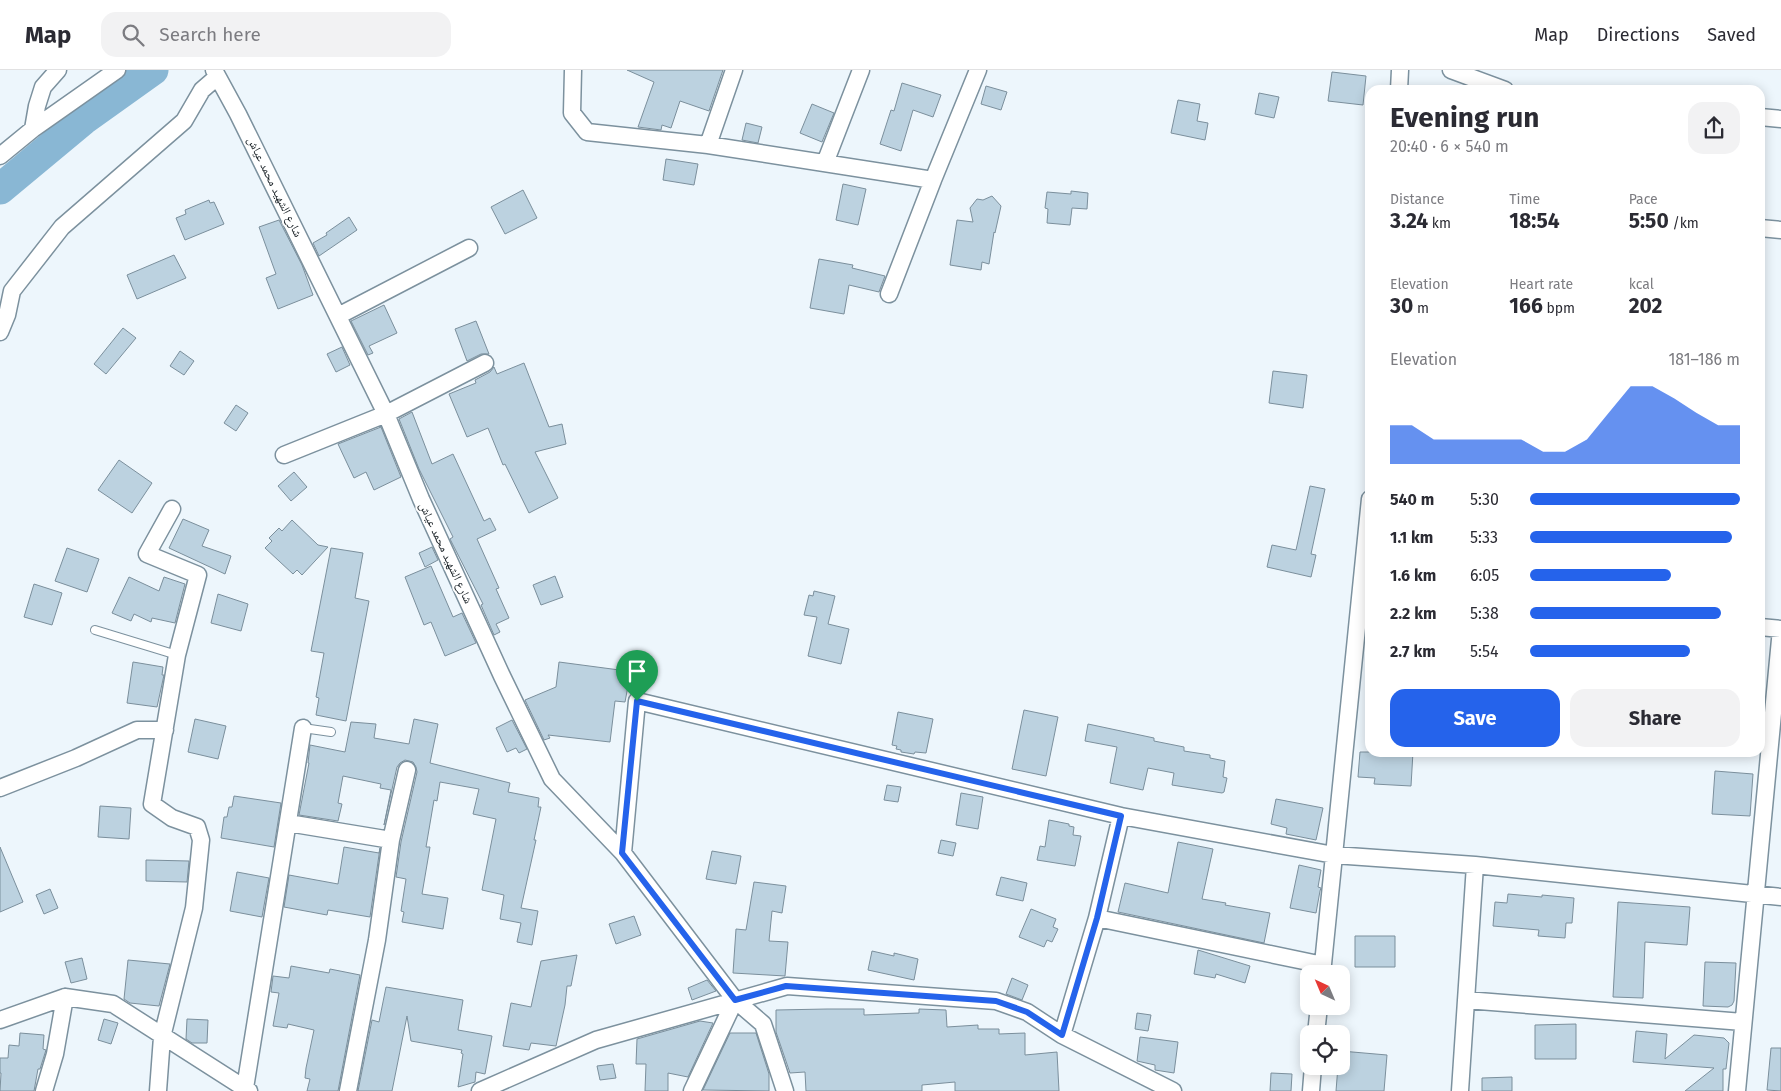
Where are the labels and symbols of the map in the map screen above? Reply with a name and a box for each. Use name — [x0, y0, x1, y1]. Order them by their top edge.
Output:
street label: شارع الشهيد محمد عياش — [244, 135, 305, 240]
street label: شارع الشهيد محمد عياش — [416, 500, 476, 606]
pin — [616, 650, 658, 701]
north arrow — [1300, 965, 1350, 1015]

